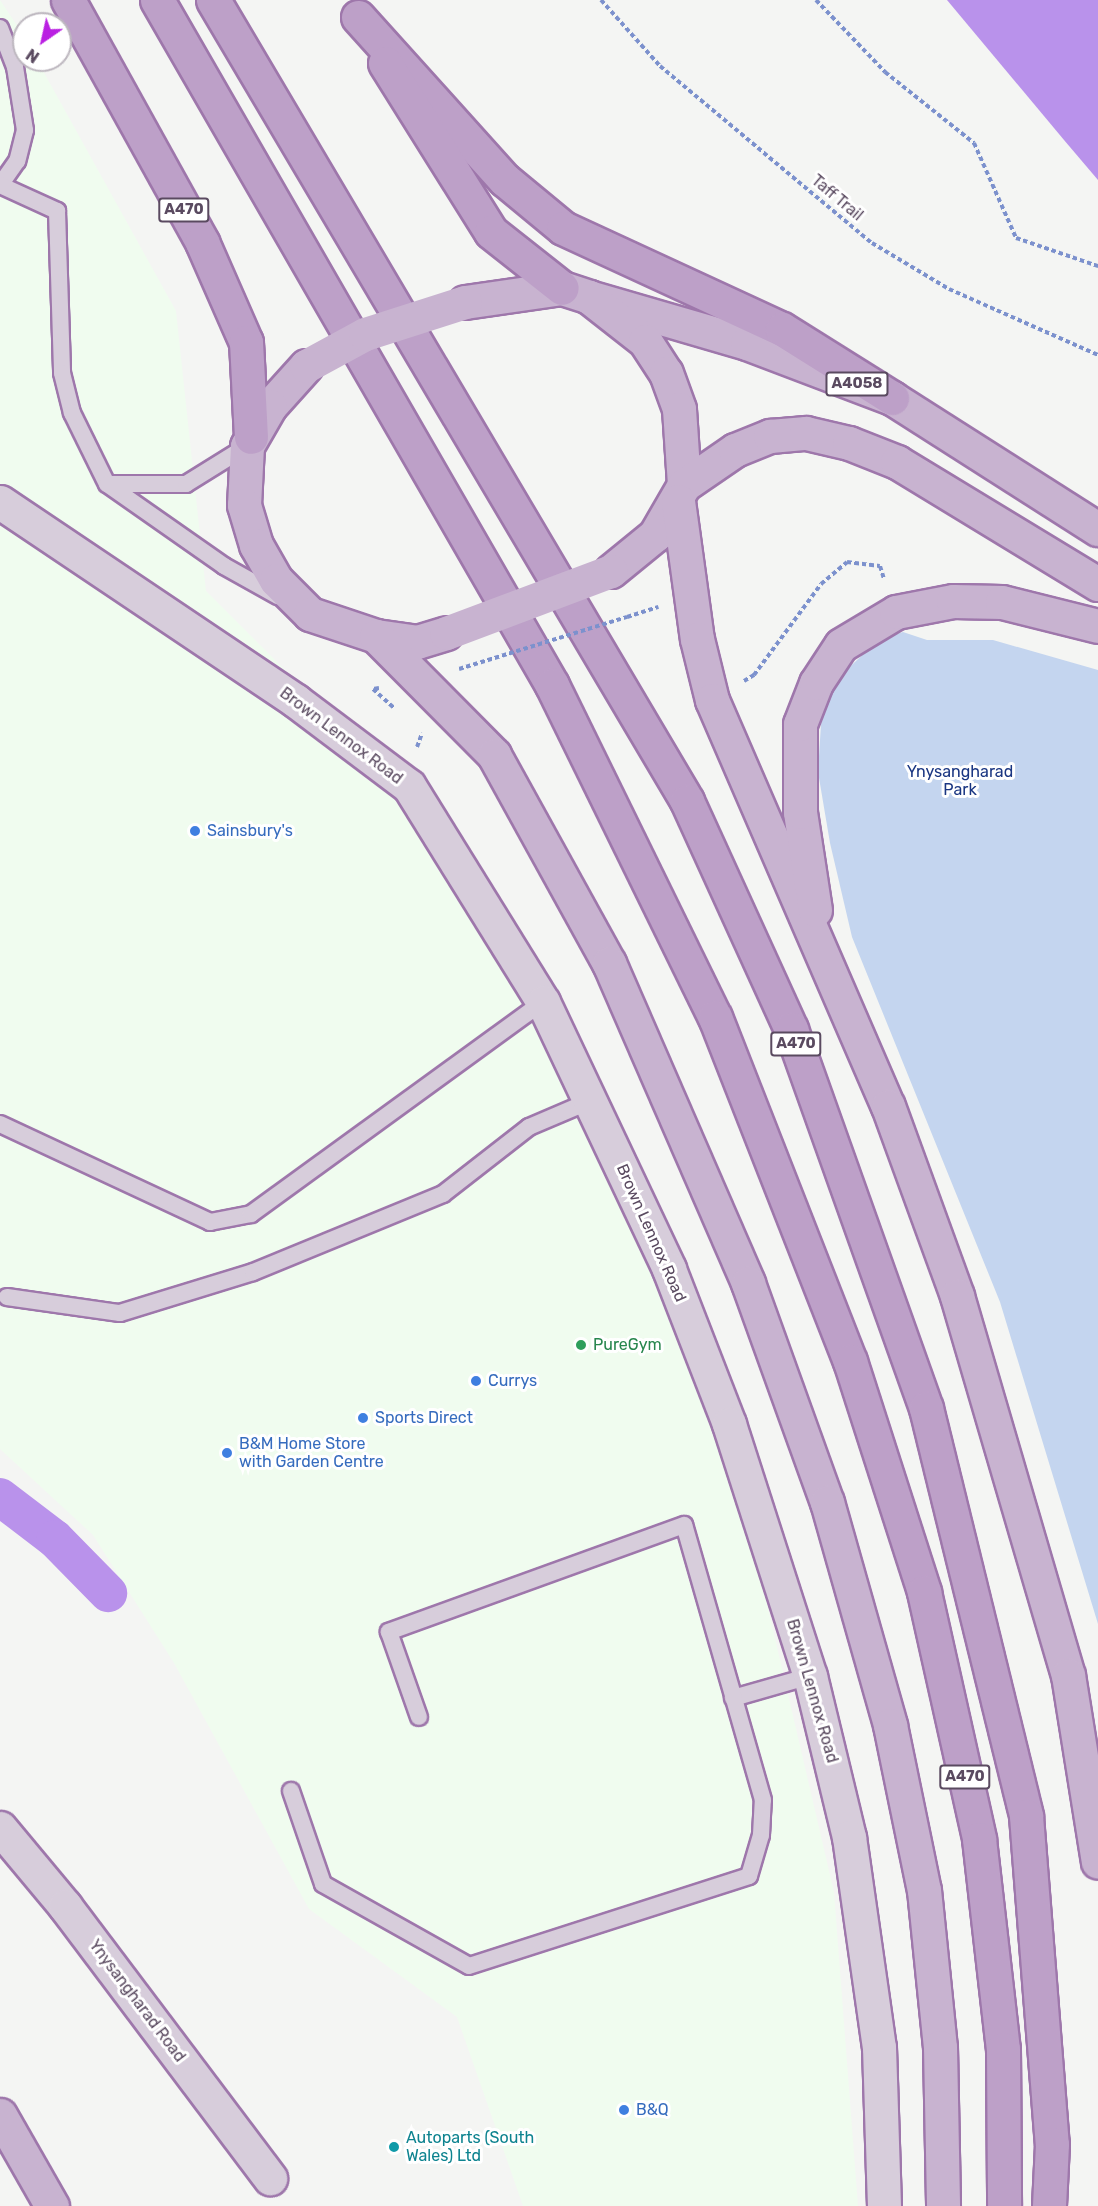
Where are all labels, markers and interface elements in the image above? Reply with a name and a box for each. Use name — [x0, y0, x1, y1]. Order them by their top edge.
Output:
north arrow — [12, 12, 72, 72]
text: N — [23, 45, 43, 67]
street label: Taff Trail — [807, 171, 867, 225]
road number: A470 — [157, 198, 211, 222]
road number: A4058 — [824, 372, 890, 396]
street label: Brown Lennox Road — [276, 684, 406, 788]
park label: Ynysangharad Park — [907, 762, 1013, 800]
place label: Sainsbury's — [207, 821, 293, 841]
marker: Sainsbury's — [188, 824, 202, 838]
road number: A470 — [769, 1032, 823, 1056]
street label: Brown Lennox Road — [612, 1161, 690, 1305]
place label: PureGym — [593, 1335, 662, 1355]
marker: PureGym — [574, 1338, 588, 1352]
place label: Currys — [488, 1371, 537, 1391]
marker: Currys — [469, 1374, 483, 1388]
place label: Sports Direct — [375, 1408, 473, 1428]
marker: Sports Direct — [356, 1411, 370, 1425]
place label: B&M Home Store with Garden Centre — [239, 1434, 384, 1472]
marker: B&M Home Store with Garden Centre — [220, 1446, 234, 1460]
street label: Brown Lennox Road — [782, 1617, 842, 1765]
road number: A470 — [938, 1765, 992, 1789]
street label: Ynysangharad Road — [85, 1936, 189, 2066]
place label: B&Q — [636, 2100, 669, 2120]
marker: B&Q — [617, 2103, 631, 2117]
place label: Autoparts (South Wales) Ltd — [406, 2128, 534, 2166]
marker: Autoparts (South Wales) Ltd — [387, 2140, 401, 2154]

